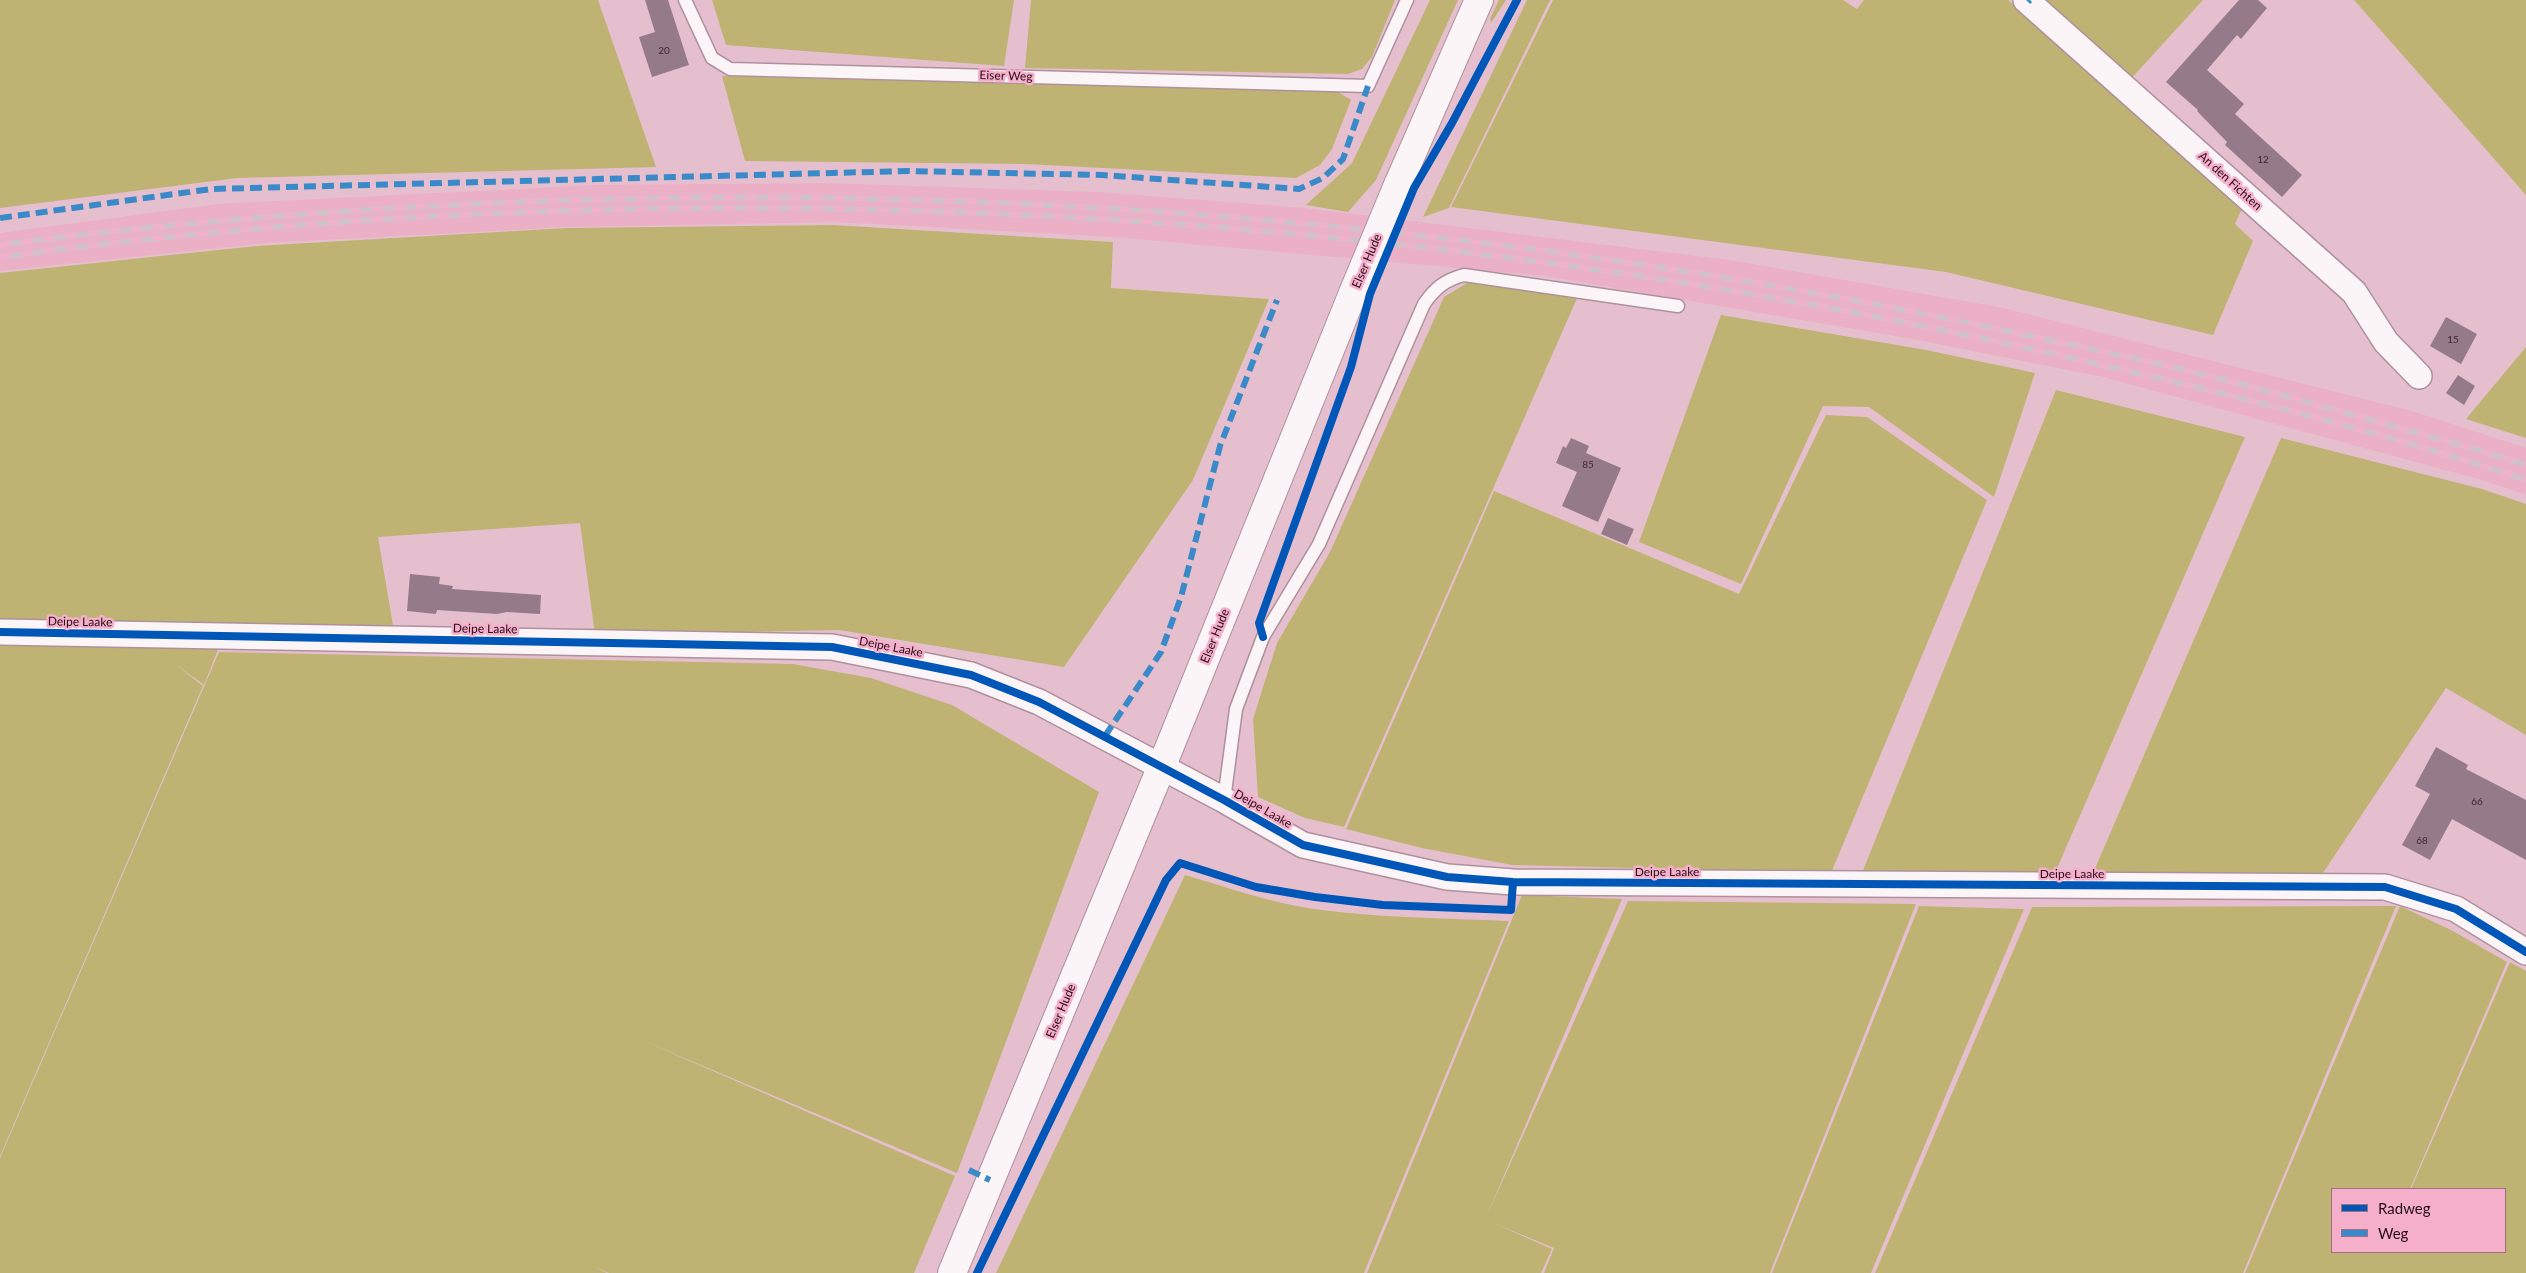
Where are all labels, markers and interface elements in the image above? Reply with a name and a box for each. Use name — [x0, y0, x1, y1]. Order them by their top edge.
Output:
house number: 20 — [658, 45, 670, 57]
street label: Eiser Weg — [979, 68, 1033, 84]
street label: An den Fichten — [2195, 149, 2265, 213]
house number: 12 — [2257, 154, 2269, 166]
street label: Elser Hude — [1349, 232, 1385, 290]
house number: 15 — [2447, 334, 2459, 346]
house number: 85 — [1582, 459, 1594, 471]
street label: Elser Hude — [1198, 607, 1232, 665]
street label: Deipe Laake — [48, 614, 112, 630]
street label: Deipe Laake — [453, 621, 517, 637]
street label: Deipe Laake — [858, 634, 924, 660]
street label: Deipe Laake — [1231, 787, 1295, 831]
house number: 66 — [2471, 796, 2483, 808]
house number: 68 — [2416, 835, 2428, 847]
street label: Deipe Laake — [1635, 865, 1699, 879]
street label: Deipe Laake — [2040, 867, 2104, 881]
street label: Elser Hude — [1043, 982, 1079, 1040]
legend — [2331, 1188, 2506, 1253]
text: Radweg — [2378, 1199, 2431, 1217]
text: Weg — [2378, 1224, 2408, 1242]

